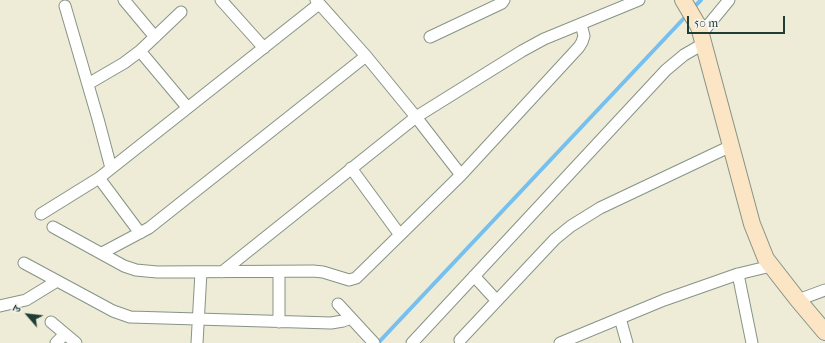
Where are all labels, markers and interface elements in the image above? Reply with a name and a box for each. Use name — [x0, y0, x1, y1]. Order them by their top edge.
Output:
scale bar — [689, 8, 787, 34]
text: 50 m — [694, 16, 718, 30]
north arrow — [8, 295, 48, 335]
text: उ — [10, 304, 24, 315]

